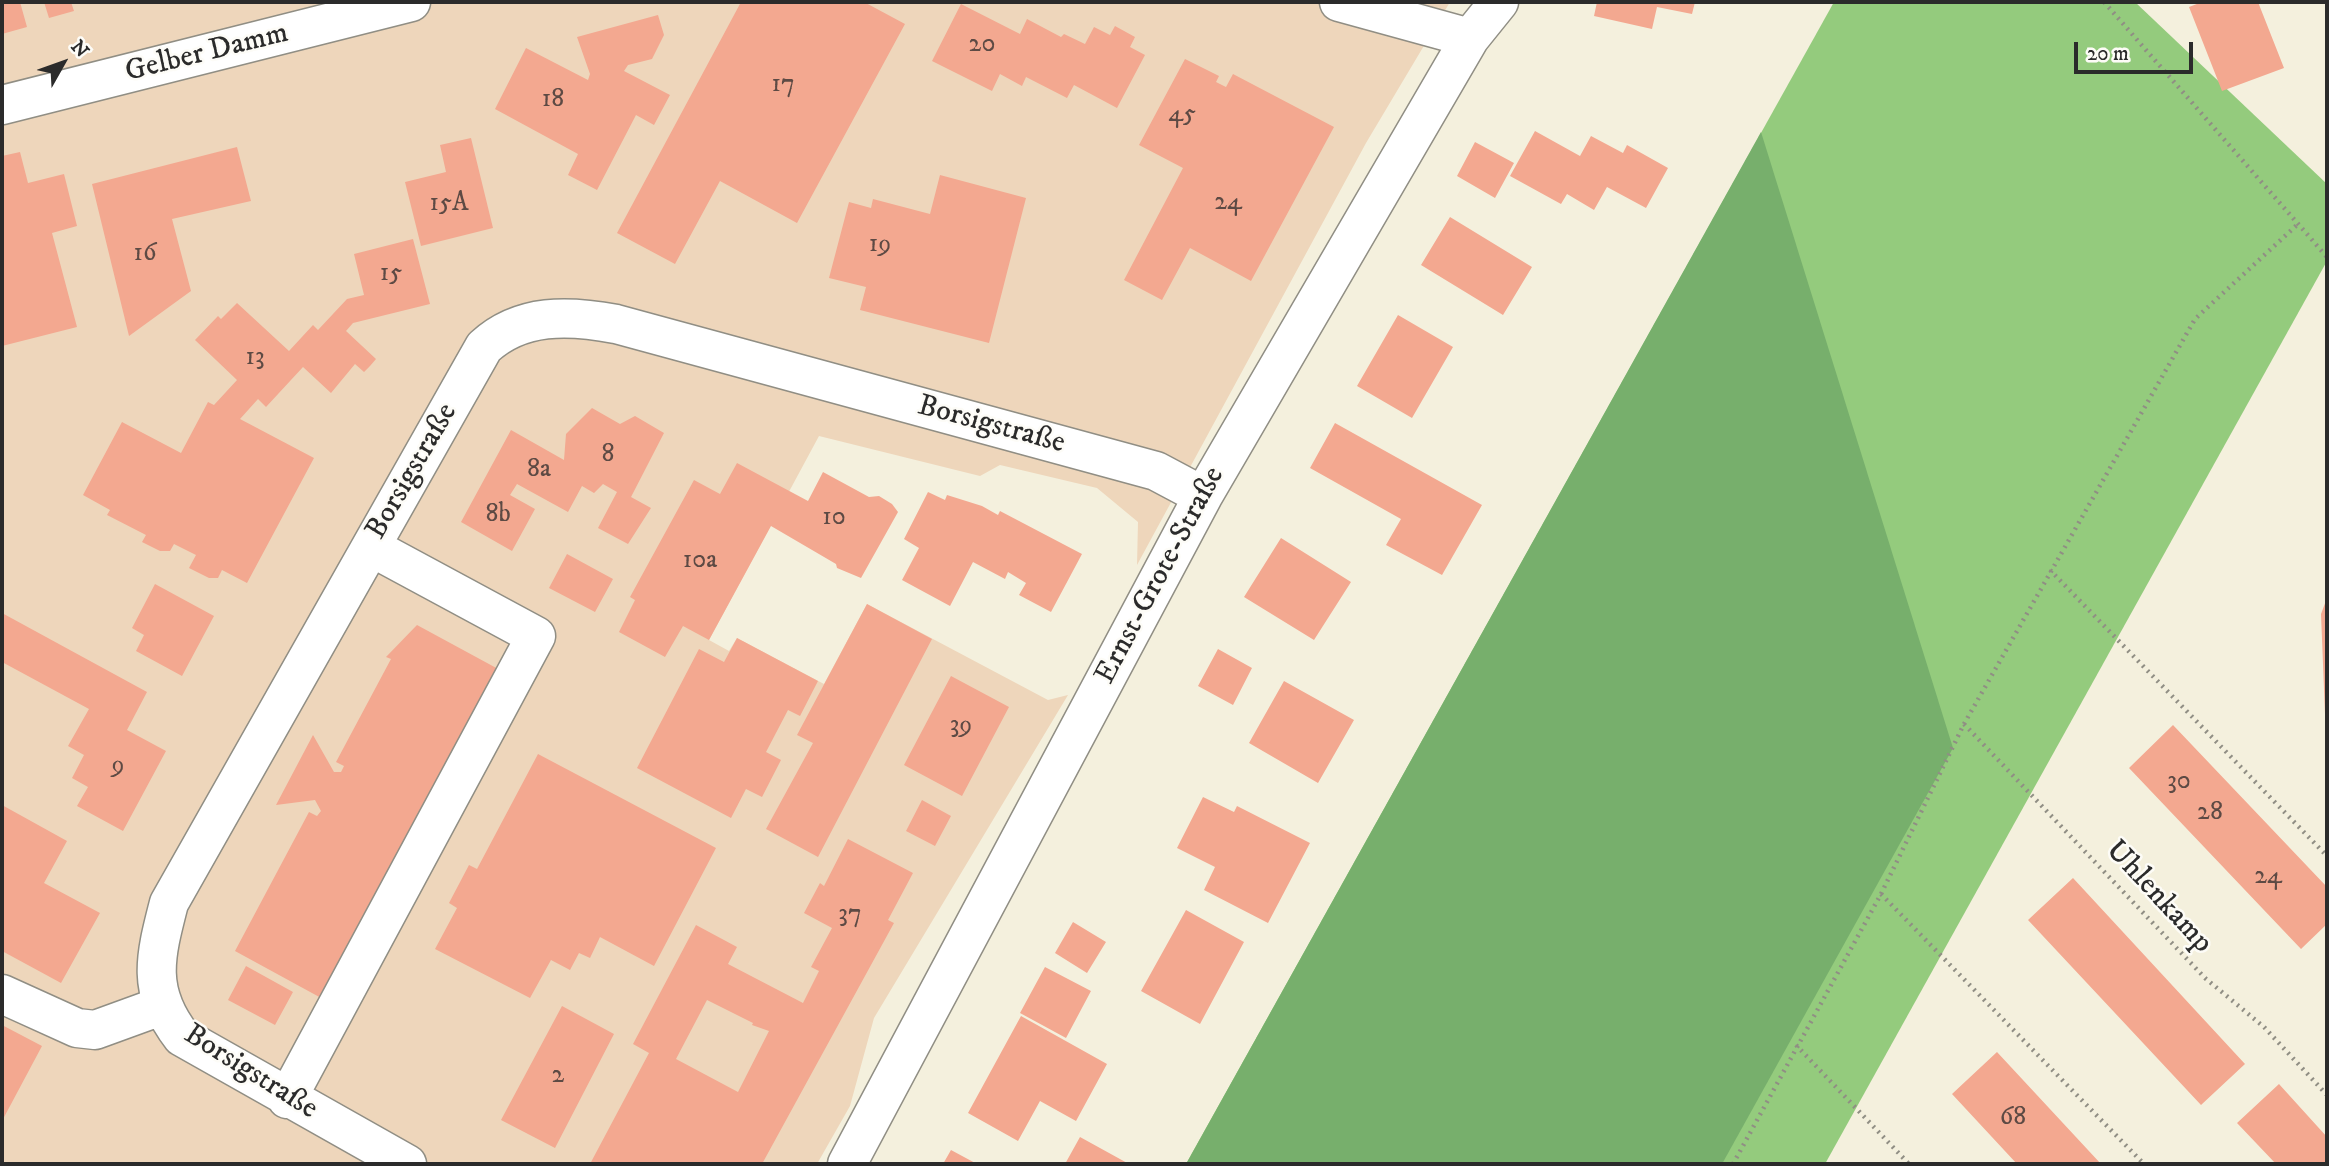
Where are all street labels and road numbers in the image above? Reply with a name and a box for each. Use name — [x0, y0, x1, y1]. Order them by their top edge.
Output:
street label: Gelber Damm — [122, 16, 292, 92]
street label: Borsigstraße — [913, 389, 1069, 463]
street label: Borsigstraße — [360, 398, 466, 546]
street label: Ernst-Grote-Straße — [1089, 461, 1233, 691]
street label: Uhlenkamp — [2097, 834, 2219, 962]
street label: Borsigstraße — [176, 1018, 324, 1128]

